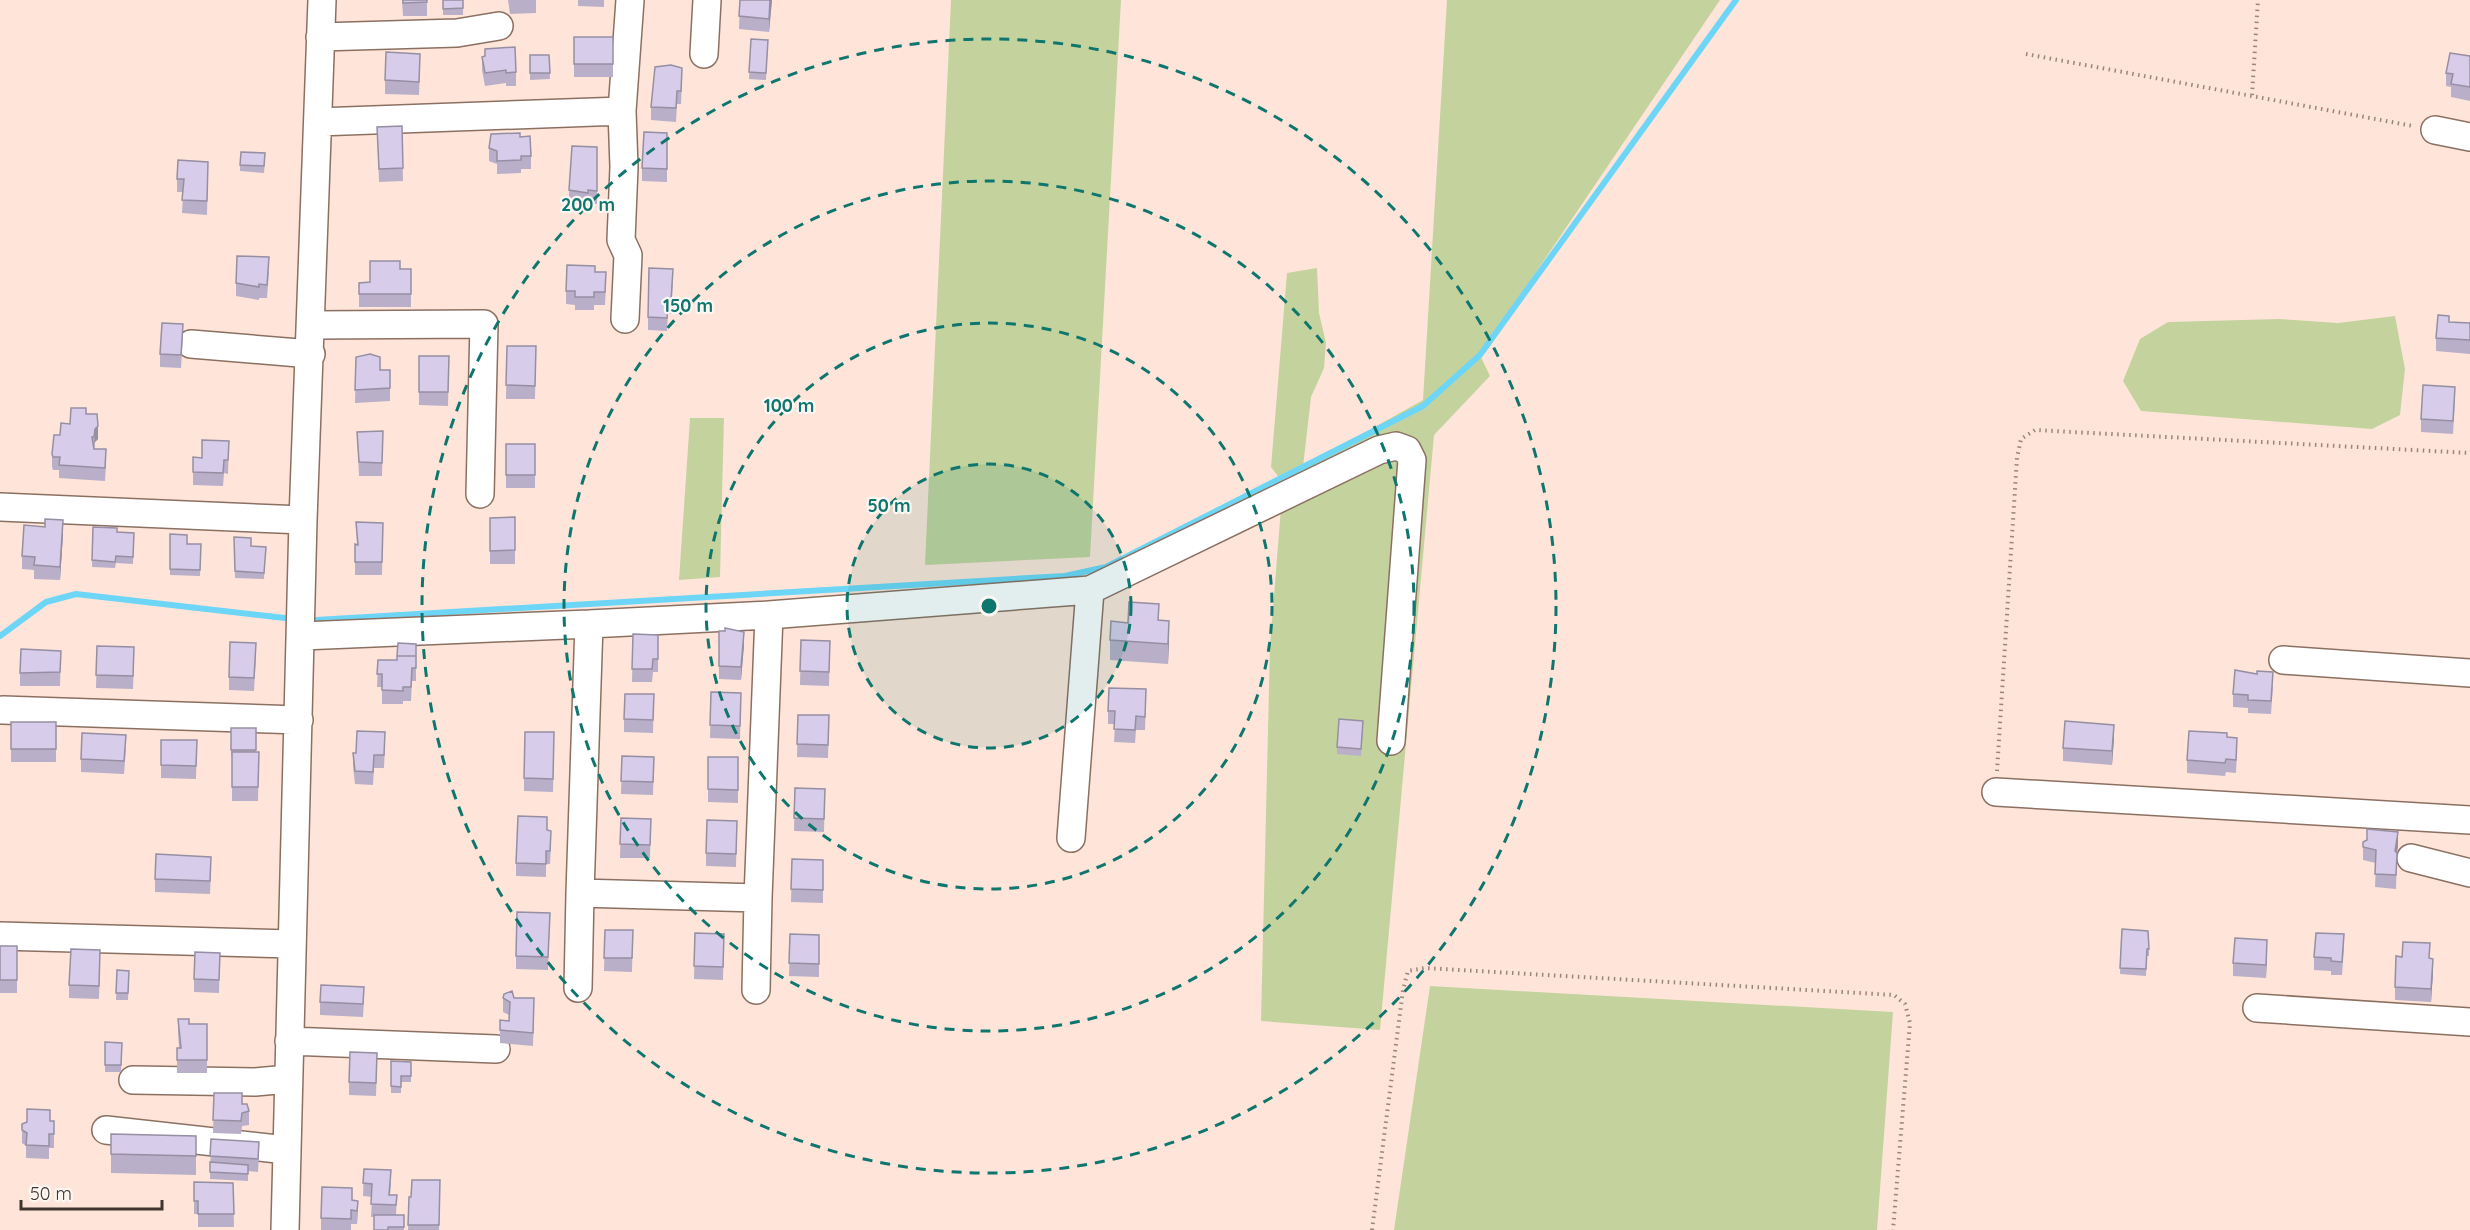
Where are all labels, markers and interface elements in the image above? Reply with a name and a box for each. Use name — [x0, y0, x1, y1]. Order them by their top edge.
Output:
text: 200 m — [561, 193, 615, 216]
text: 150 m — [663, 294, 713, 317]
text: 100 m — [764, 394, 814, 417]
text: 50 m — [867, 494, 911, 517]
centre of rings — [979, 596, 999, 616]
scale bar — [21, 1173, 162, 1211]
text: 50 m — [30, 1182, 72, 1205]

